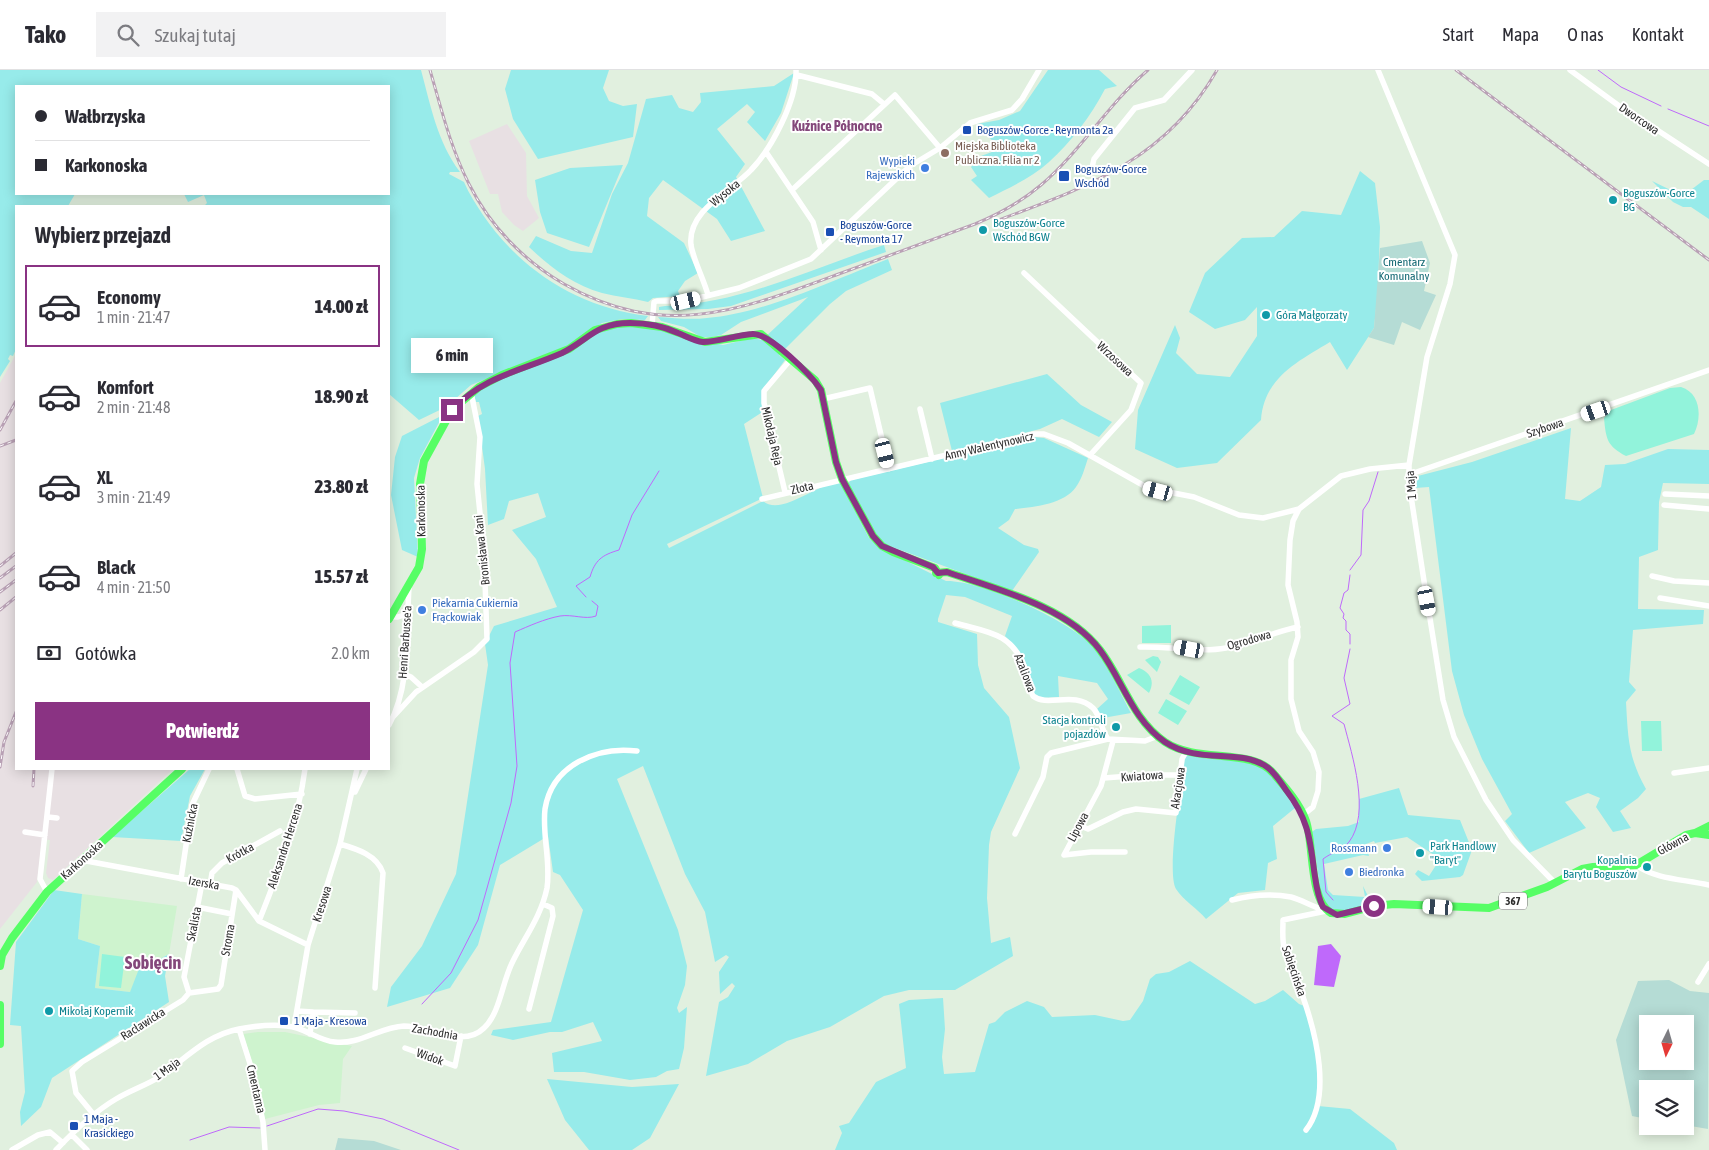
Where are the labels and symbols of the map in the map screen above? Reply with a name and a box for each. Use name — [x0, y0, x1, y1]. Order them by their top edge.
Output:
street label: Dworcowa — [1616, 100, 1662, 138]
district label: Kuźnice Północne — [792, 118, 882, 134]
place label: Boguszów-Gorce - Reymonta 2a — [977, 123, 1113, 137]
marker: Boguszów-Gorce - Reymonta 2a — [961, 124, 973, 136]
place label: Miejska Biblioteka Publiczna. Filia nr 2 — [955, 139, 1040, 167]
marker: Miejska Biblioteka Publiczna. Filia nr 2 — [939, 147, 951, 159]
place label: Wypieki Rajewskich — [866, 154, 915, 182]
marker: Wypieki Rajewskich — [919, 162, 931, 174]
place label: Boguszów-Gorce Wschód — [1075, 162, 1147, 190]
marker: Boguszów-Gorce Wschód — [1057, 169, 1071, 183]
street label: Wysoka — [707, 177, 743, 209]
place label: Boguszów-Gorce BG — [1623, 186, 1695, 214]
marker: Boguszów-Gorce BG — [1607, 194, 1619, 206]
place label: Boguszów-Gorce Wschód BGW — [993, 216, 1065, 244]
place label: Boguszów-Gorce - Reymonta 17 — [840, 218, 912, 246]
marker: Boguszów-Gorce Wschód BGW — [977, 224, 989, 236]
marker: Boguszów-Gorce - Reymonta 17 — [824, 226, 836, 238]
park label: Cmentarz Komunalny — [1378, 255, 1430, 283]
car — [669, 290, 702, 312]
place label: Góra Małgorzaty — [1276, 308, 1348, 322]
marker: Góra Małgorzaty — [1260, 309, 1272, 321]
callout: 6 min — [411, 338, 493, 372]
street label: Wrzosowa — [1094, 339, 1136, 379]
route end — [441, 399, 463, 421]
car — [1579, 399, 1612, 423]
street label: Mikołaja Reja — [758, 405, 786, 467]
street label: Szybowa — [1525, 415, 1565, 441]
street label: Anny Walentynowicz — [943, 429, 1035, 463]
car — [874, 437, 895, 469]
street label: 1 Maja — [1403, 470, 1419, 500]
street label: Złota — [789, 479, 815, 497]
car — [1141, 480, 1174, 502]
street label: Karkonoska — [414, 485, 428, 537]
street label: Bronisława Kani — [471, 514, 493, 586]
car — [1416, 585, 1437, 617]
place label: Piekarnia Cukiernia Frąckowiak — [432, 596, 518, 624]
marker: Piekarnia Cukiernia Frąckowiak — [416, 604, 428, 616]
street label: Henri Barbusse'a — [395, 605, 415, 679]
street label: Ogrodowa — [1225, 627, 1273, 653]
car — [1172, 639, 1205, 659]
street label: Azaliowa — [1011, 652, 1039, 694]
place label: Stacja kontroli pojazdów — [1042, 713, 1106, 741]
marker: Stacja kontroli pojazdów — [1110, 721, 1122, 733]
street label: Akacjowa — [1168, 766, 1188, 810]
street label: Kwiatowa — [1120, 768, 1164, 784]
street label: Kuźnicka — [179, 802, 201, 844]
street label: Aleksandra Hercena — [265, 802, 305, 890]
street label: Lipowa — [1064, 810, 1092, 844]
street label: Główna — [1655, 830, 1691, 858]
street label: Karkonoska — [58, 837, 106, 883]
place label: Park Handlowy "Baryt" — [1430, 839, 1496, 867]
street label: Krótka — [224, 840, 256, 866]
place label: Rossmann — [1331, 841, 1377, 855]
marker: Rossmann — [1381, 842, 1393, 854]
marker: Park Handlowy "Baryt" — [1414, 847, 1426, 859]
place label: Kopalnia Barytu Boguszów — [1563, 853, 1637, 881]
marker: Kopalnia Barytu Boguszów — [1641, 861, 1653, 873]
place label: Biedronka — [1359, 865, 1404, 879]
marker: Biedronka — [1343, 866, 1355, 878]
street label: Izerska — [187, 873, 221, 893]
street label: Kresowa — [310, 884, 334, 924]
road number: 367 — [1499, 892, 1527, 909]
route start — [1363, 895, 1385, 917]
car — [1422, 898, 1453, 916]
street label: Skalista — [184, 905, 204, 943]
street label: Stroma — [218, 923, 238, 957]
street label: Sobięcińska — [1279, 944, 1309, 998]
district label: Sobięcin — [125, 952, 181, 973]
place label: Mikołaj Kopernik — [59, 1004, 134, 1018]
marker: Mikołaj Kopernik — [43, 1005, 55, 1017]
street label: Racławicka — [118, 1005, 168, 1043]
place label: 1 Maja - Kresowa — [294, 1014, 367, 1028]
marker: 1 Maja - Kresowa — [278, 1015, 290, 1027]
north arrow — [1639, 1015, 1694, 1070]
street label: Zachodnia — [411, 1021, 459, 1043]
street label: Widok — [414, 1046, 446, 1069]
street label: 1 Maja — [151, 1055, 183, 1083]
street label: Cmentarna — [244, 1063, 268, 1115]
place label: 1 Maja - Krasickiego — [84, 1112, 134, 1140]
marker: 1 Maja - Krasickiego — [68, 1120, 80, 1132]

